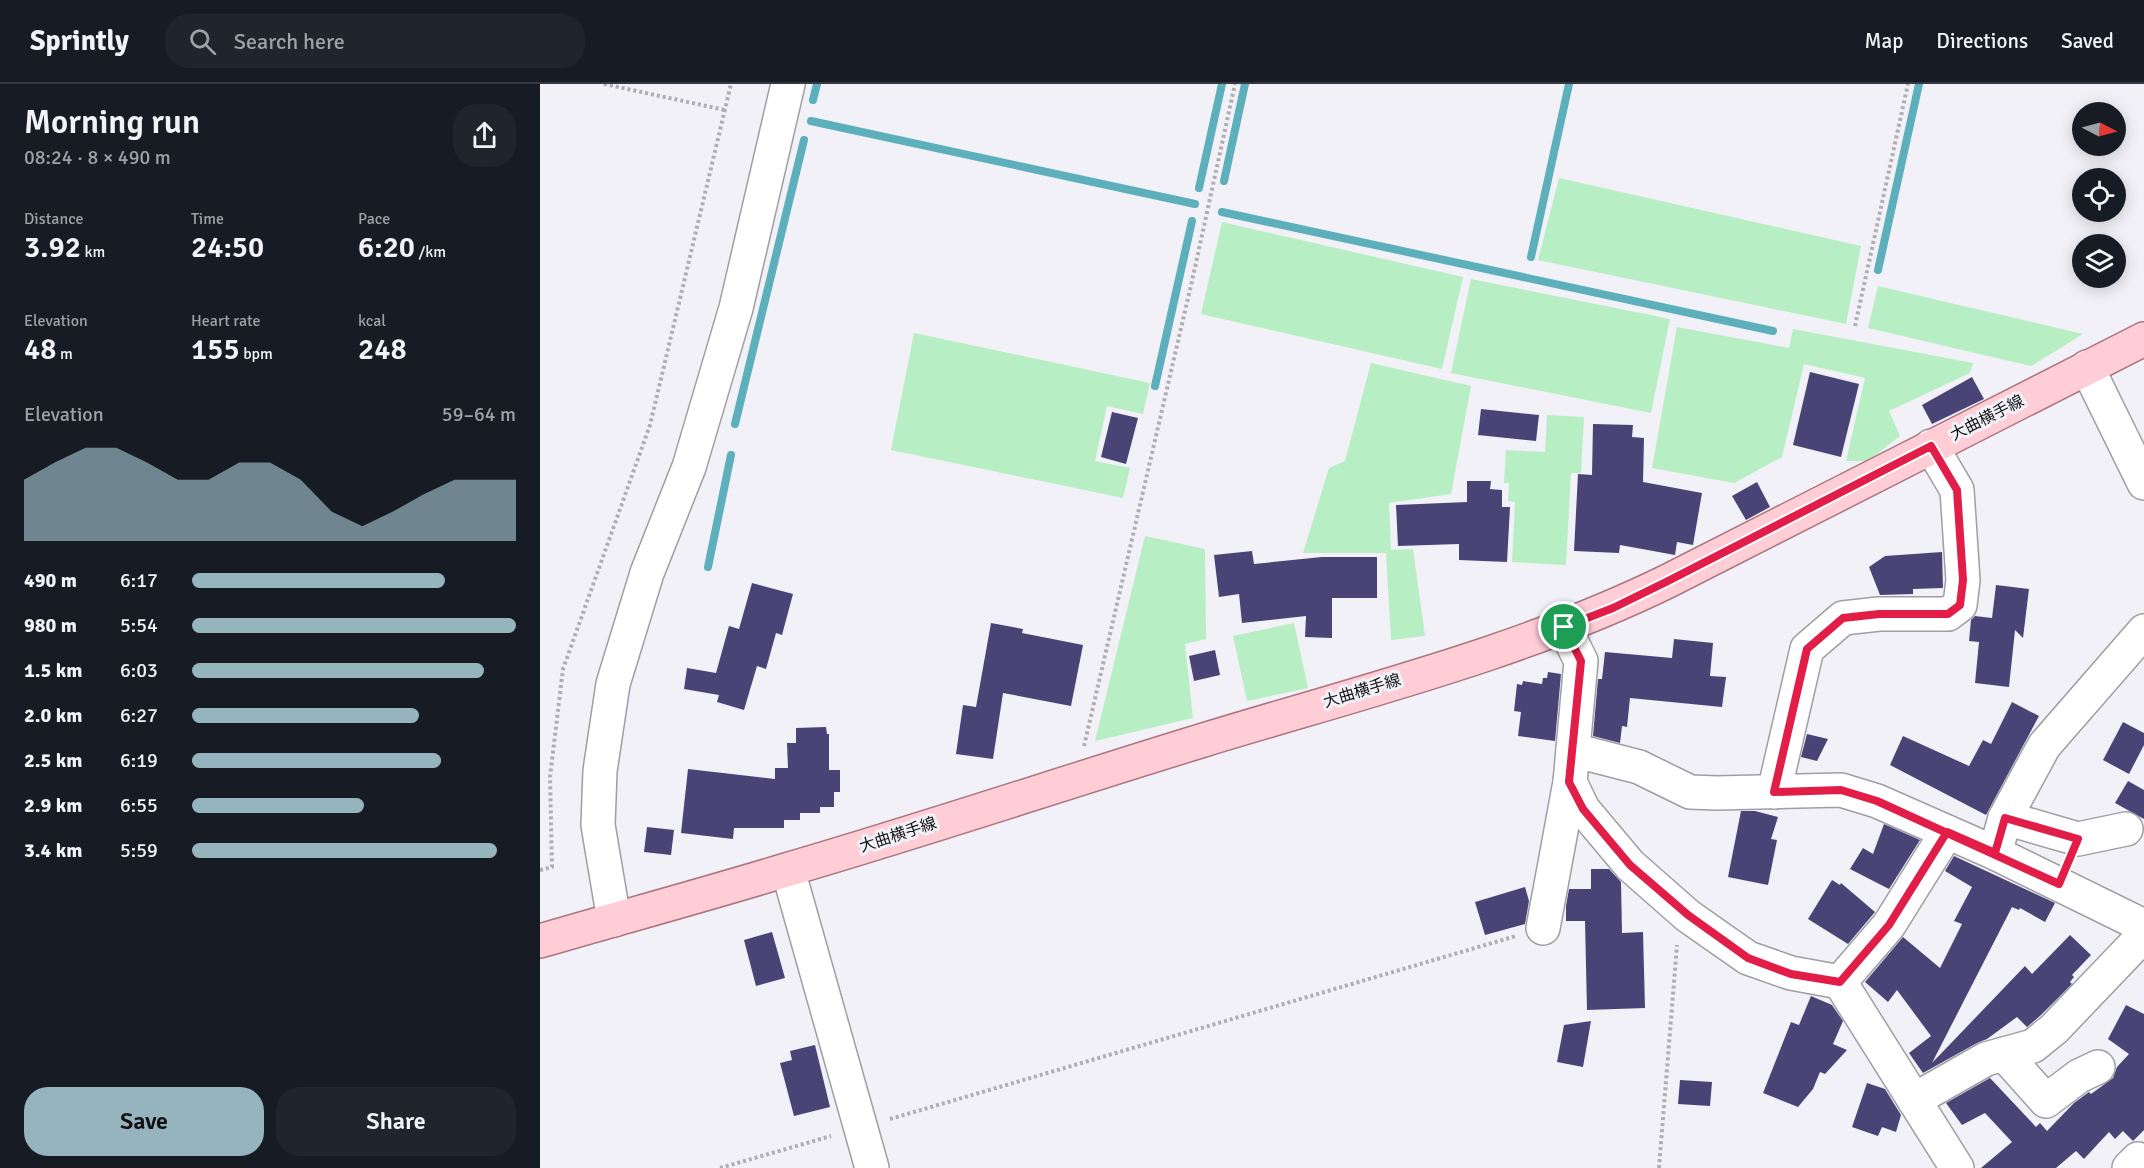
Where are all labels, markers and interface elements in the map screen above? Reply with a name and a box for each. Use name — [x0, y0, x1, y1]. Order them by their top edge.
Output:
search box — [165, 14, 585, 68]
text: Sprintly — [30, 24, 129, 58]
icon: search — [186, 25, 219, 58]
text: Search here — [234, 28, 345, 55]
text: Map — [1865, 28, 1903, 54]
text: Directions — [1936, 28, 2028, 54]
text: Saved — [2061, 28, 2114, 54]
text: Morning run — [24, 102, 200, 143]
north arrow — [2072, 102, 2126, 156]
map controls — [2072, 102, 2126, 288]
button: share — [453, 104, 516, 167]
text: 08:24 · 8 × 490 m — [24, 145, 171, 170]
button: locate — [2072, 168, 2126, 222]
text: Distance — [24, 209, 84, 229]
text: Time — [191, 209, 224, 229]
text: Pace — [358, 209, 390, 229]
text: 3.92 — [24, 229, 81, 266]
text: 24:50 — [191, 229, 264, 266]
text: 6:20 — [358, 229, 415, 266]
button: layers — [2072, 234, 2126, 288]
text: km — [81, 242, 105, 262]
text: /km — [415, 242, 446, 262]
text: Elevation — [24, 311, 88, 331]
text: Heart rate — [191, 311, 260, 331]
text: kcal — [358, 311, 386, 331]
text: 48 — [24, 331, 56, 368]
text: 155 — [191, 331, 240, 368]
text: 248 — [358, 331, 407, 368]
text: m — [56, 344, 73, 364]
text: bpm — [240, 344, 273, 364]
street label: 大曲横手線 — [1947, 391, 2027, 445]
text: Elevation — [24, 402, 104, 427]
text: 59–64 m — [442, 402, 516, 427]
text: 490 m — [24, 568, 77, 593]
text: 6:17 — [120, 568, 158, 593]
pin — [1538, 601, 1589, 652]
icon: arrive — [1547, 610, 1580, 643]
text: 980 m — [24, 613, 77, 638]
text: 5:54 — [120, 613, 158, 638]
text: 1.5 km — [24, 658, 82, 683]
text: 6:03 — [120, 658, 158, 683]
street label: 大曲横手線 — [1321, 670, 1403, 712]
text: 2.0 km — [24, 703, 82, 728]
text: 6:27 — [120, 703, 158, 728]
text: 2.5 km — [24, 748, 82, 773]
text: 6:19 — [120, 748, 158, 773]
text: 2.9 km — [24, 793, 82, 818]
text: 6:55 — [120, 793, 158, 818]
street label: 大曲横手線 — [857, 813, 939, 857]
text: 3.4 km — [24, 838, 82, 863]
text: 5:59 — [120, 838, 158, 863]
button: Save — [24, 1087, 264, 1156]
button: Share — [276, 1087, 516, 1156]

